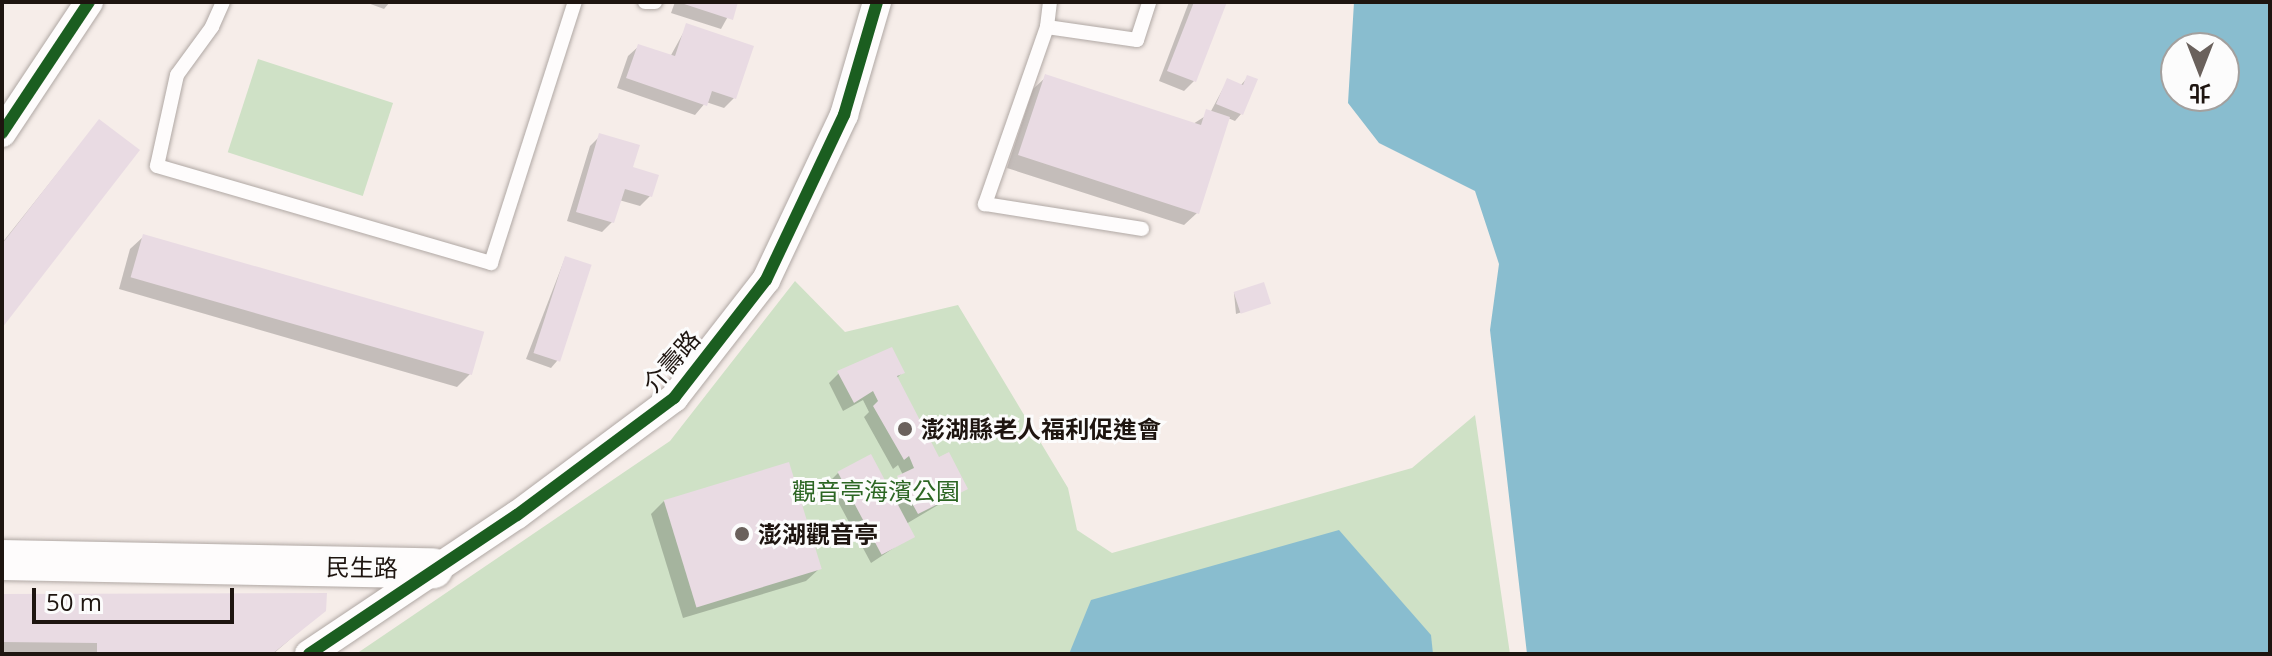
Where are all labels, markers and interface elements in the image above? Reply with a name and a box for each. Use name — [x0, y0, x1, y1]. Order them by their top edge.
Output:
north arrow — [2160, 32, 2240, 112]
text: 北 — [2189, 79, 2211, 109]
street label: 介壽路 — [637, 324, 705, 398]
place label: 澎湖縣老人福利促進會 — [921, 415, 1161, 443]
marker: 澎湖縣老人福利促進會 — [896, 420, 914, 438]
park label: 觀音亭海濱公園 — [792, 477, 960, 505]
place label: 澎湖觀音亭 — [758, 520, 878, 548]
marker: 澎湖觀音亭 — [733, 525, 751, 543]
street label: 民生路 — [326, 552, 398, 582]
scale bar — [36, 572, 238, 622]
text: 50 m — [46, 585, 102, 618]

